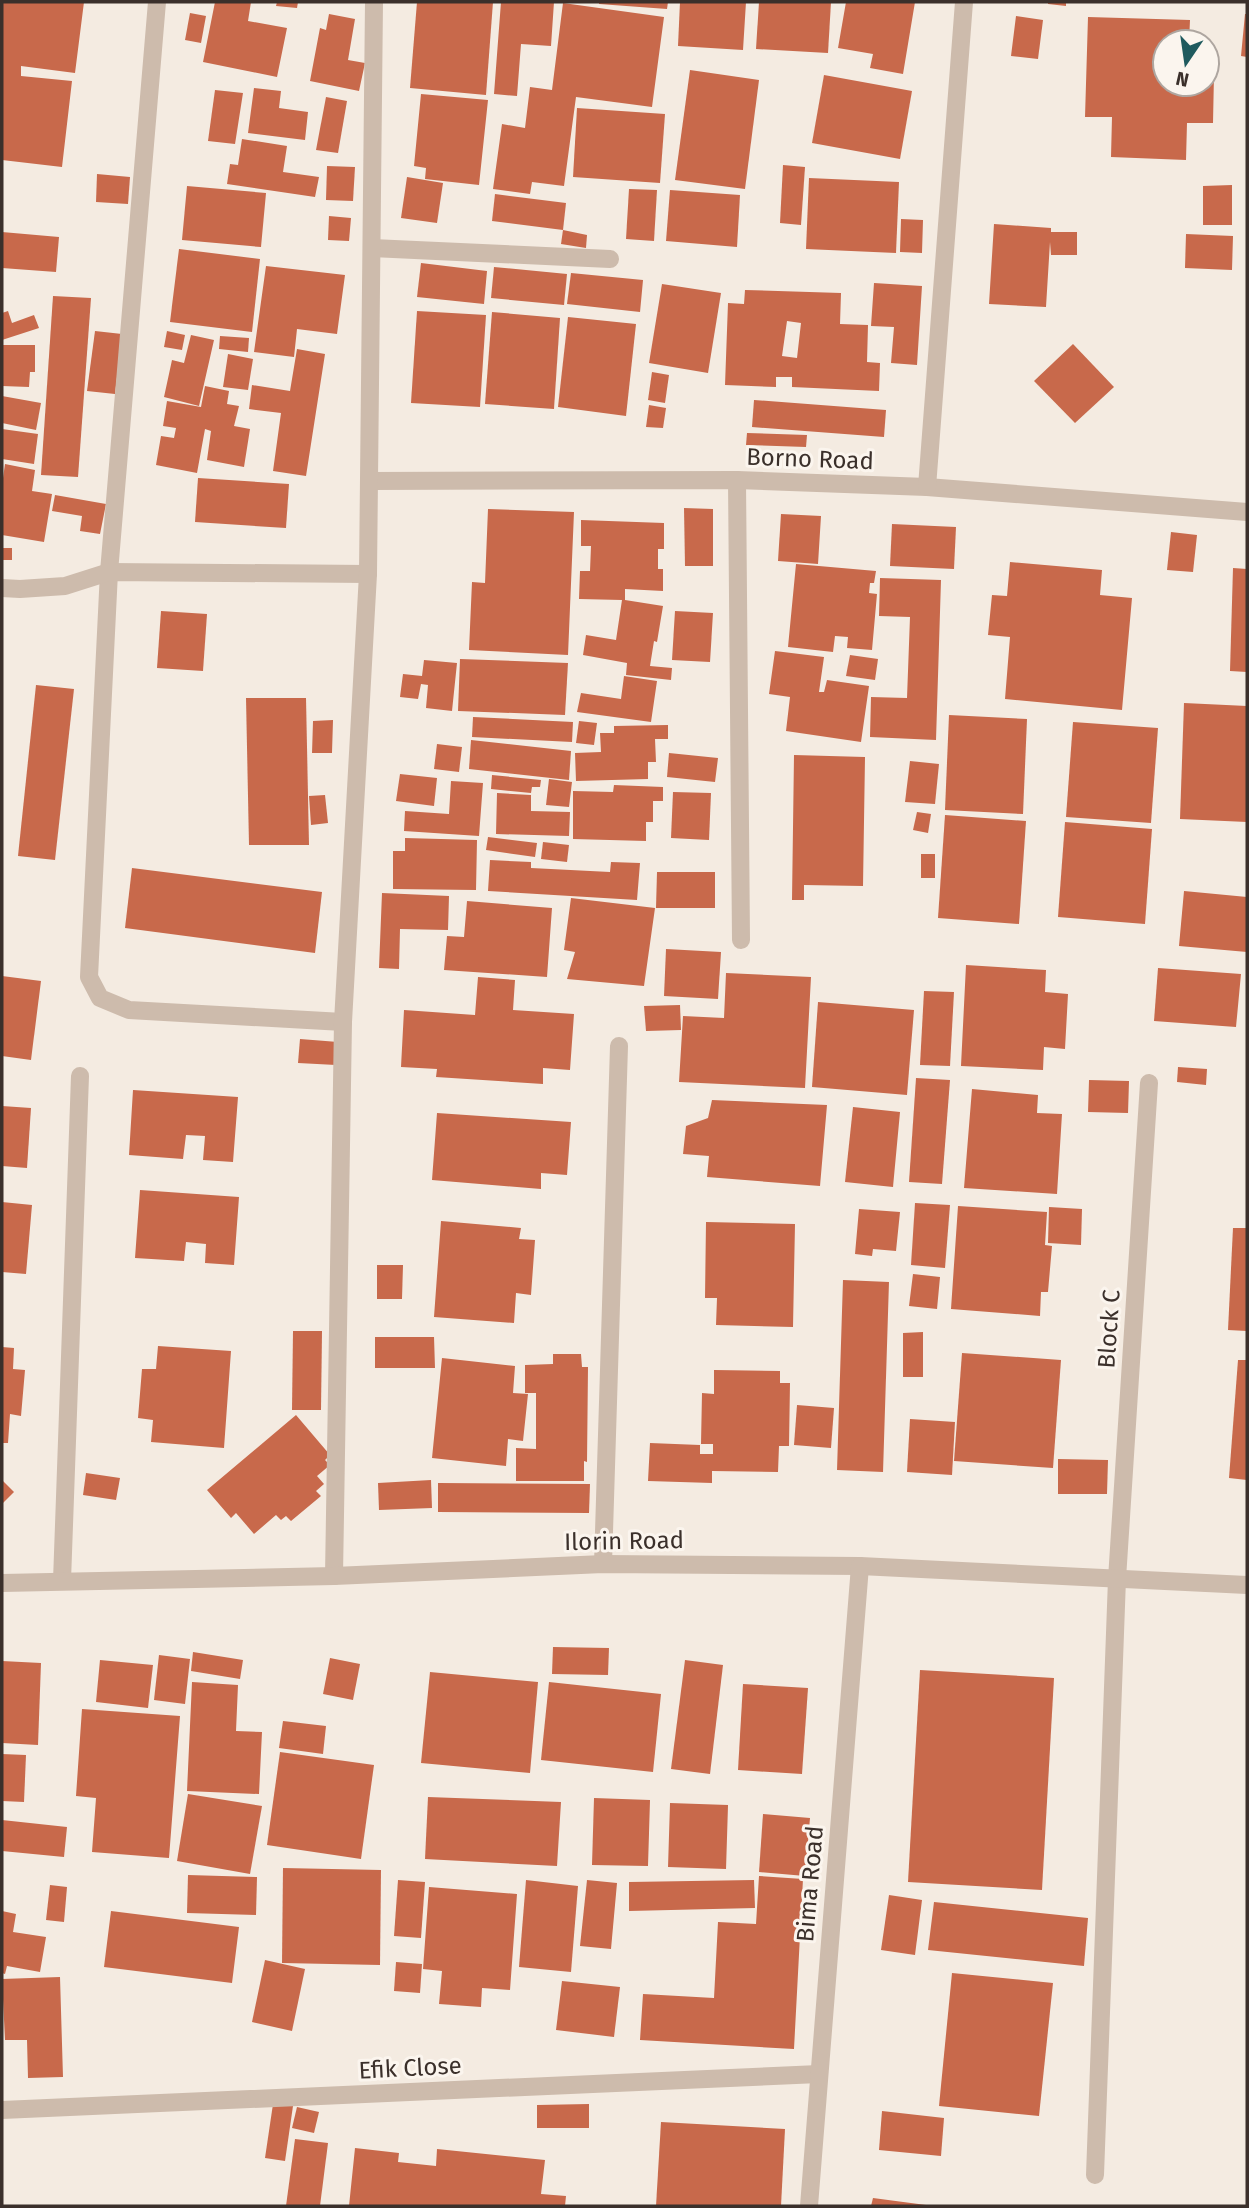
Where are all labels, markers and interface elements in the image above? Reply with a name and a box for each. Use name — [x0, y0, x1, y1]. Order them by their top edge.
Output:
north arrow — [1151, 28, 1221, 98]
text: N — [1174, 66, 1191, 92]
street label: Borno Road — [746, 443, 874, 475]
street label: Block C — [1092, 1289, 1126, 1369]
street label: Ilorin Road — [564, 1526, 684, 1556]
street label: Bima Road — [791, 1825, 829, 1943]
street label: Efik Close — [358, 2051, 462, 2085]

